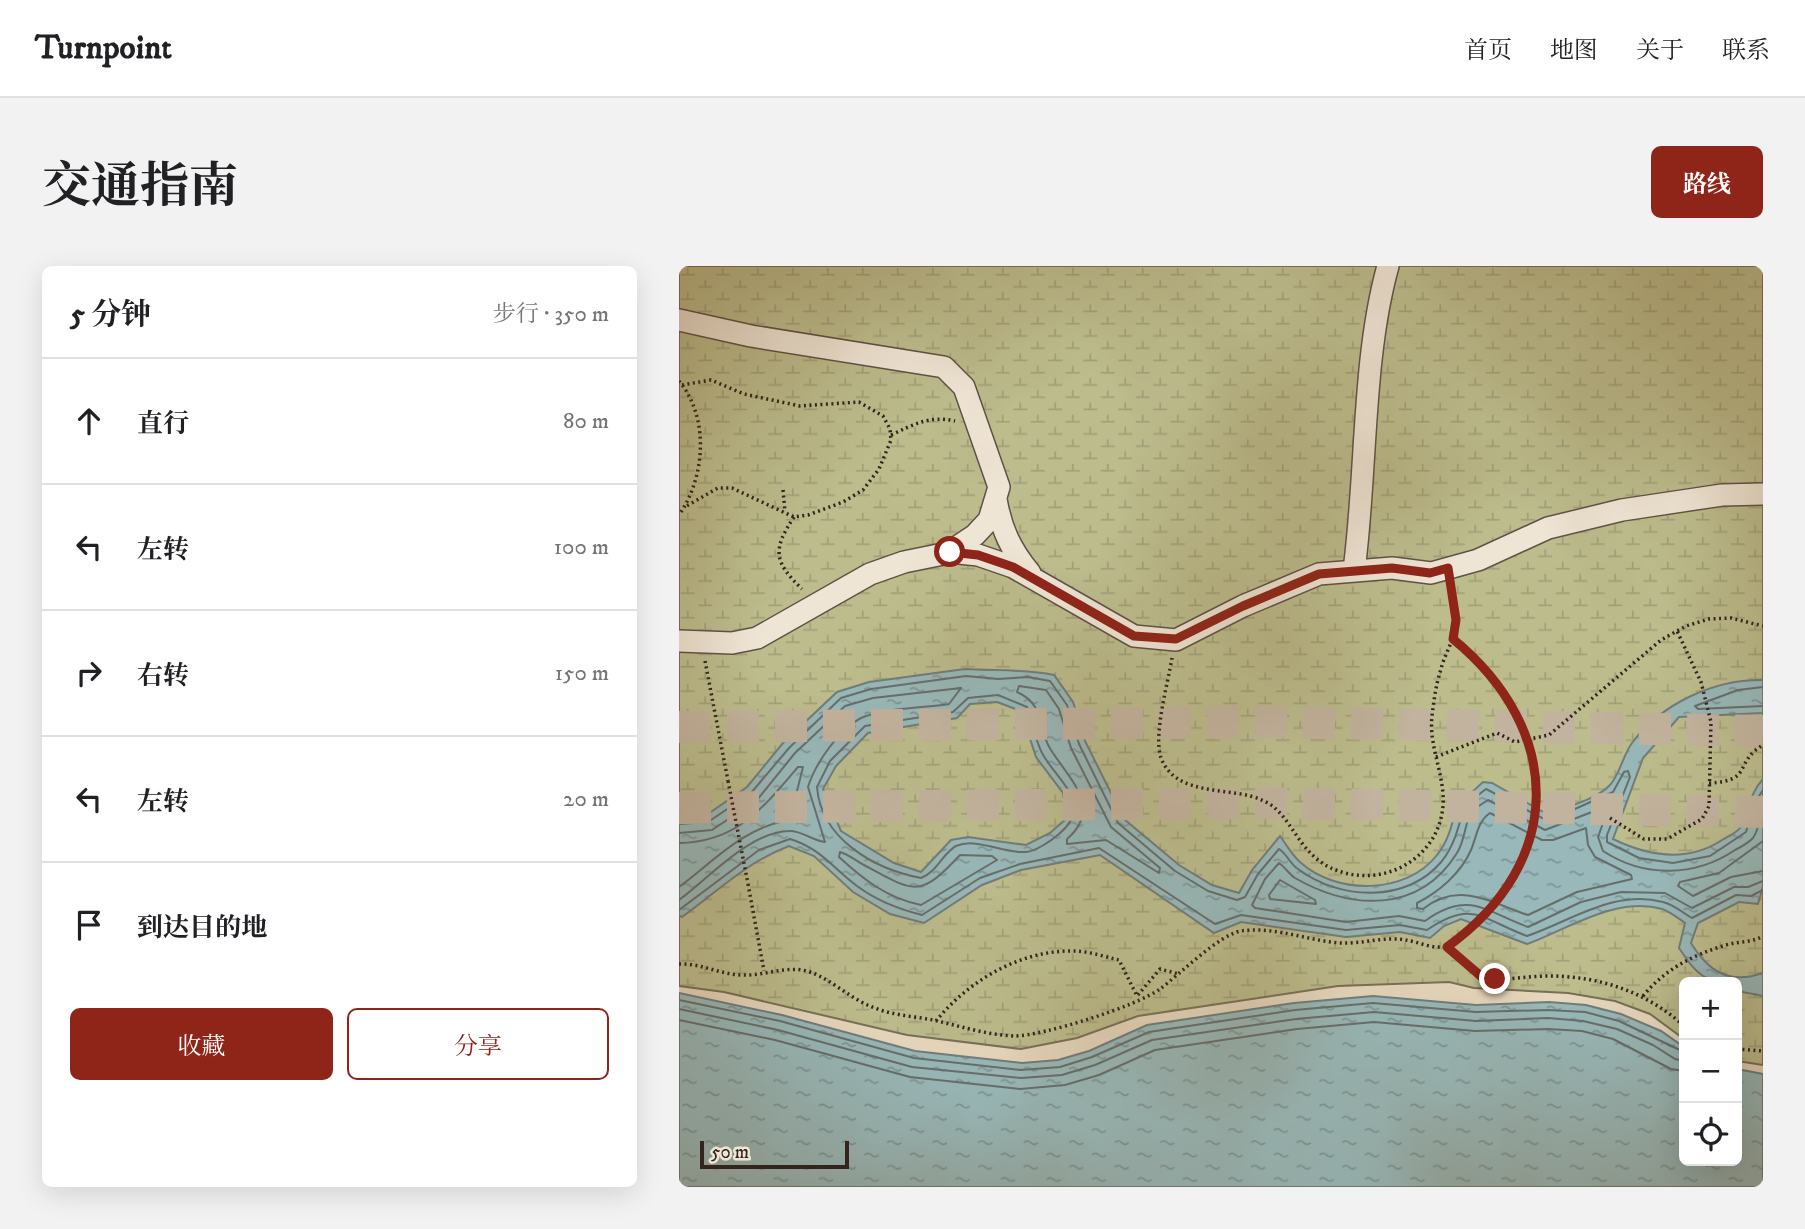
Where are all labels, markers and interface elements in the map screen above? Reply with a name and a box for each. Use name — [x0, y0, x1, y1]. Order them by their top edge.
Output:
text: Turnpoint — [35, 28, 172, 69]
text: 首页 — [1464, 36, 1512, 66]
text: 地图 — [1550, 36, 1598, 66]
text: 关于 — [1636, 36, 1684, 66]
text: 联系 — [1722, 36, 1770, 66]
button: 路线 — [1651, 146, 1763, 218]
text: 交通指南 — [42, 157, 238, 219]
text: 5 分钟 — [70, 297, 151, 334]
text: 步行 · 350 m — [493, 300, 609, 329]
icon: ahead — [70, 402, 108, 440]
text: 80 m — [563, 407, 609, 436]
text: 直行 — [137, 408, 189, 441]
icon: left — [70, 528, 108, 566]
text: 100 m — [554, 533, 609, 562]
text: 左转 — [137, 534, 189, 567]
route start — [934, 536, 965, 567]
icon: right — [70, 654, 108, 692]
text: 150 m — [555, 659, 609, 688]
text: 右转 — [137, 660, 189, 693]
icon: left — [70, 780, 108, 818]
text: 20 m — [563, 785, 609, 814]
text: 左转 — [137, 786, 189, 819]
icon: arrive — [70, 906, 108, 944]
text: 到达目的地 — [137, 912, 267, 945]
route end — [1479, 963, 1510, 994]
map controls — [1679, 977, 1742, 1166]
button: + — [1679, 977, 1742, 1040]
button: 收藏 — [70, 1008, 333, 1080]
button: 分享 — [347, 1008, 609, 1080]
button: − — [1679, 1040, 1742, 1103]
button: locate — [1679, 1103, 1742, 1166]
scale bar — [700, 1138, 849, 1170]
text: 50 m — [711, 1141, 749, 1164]

